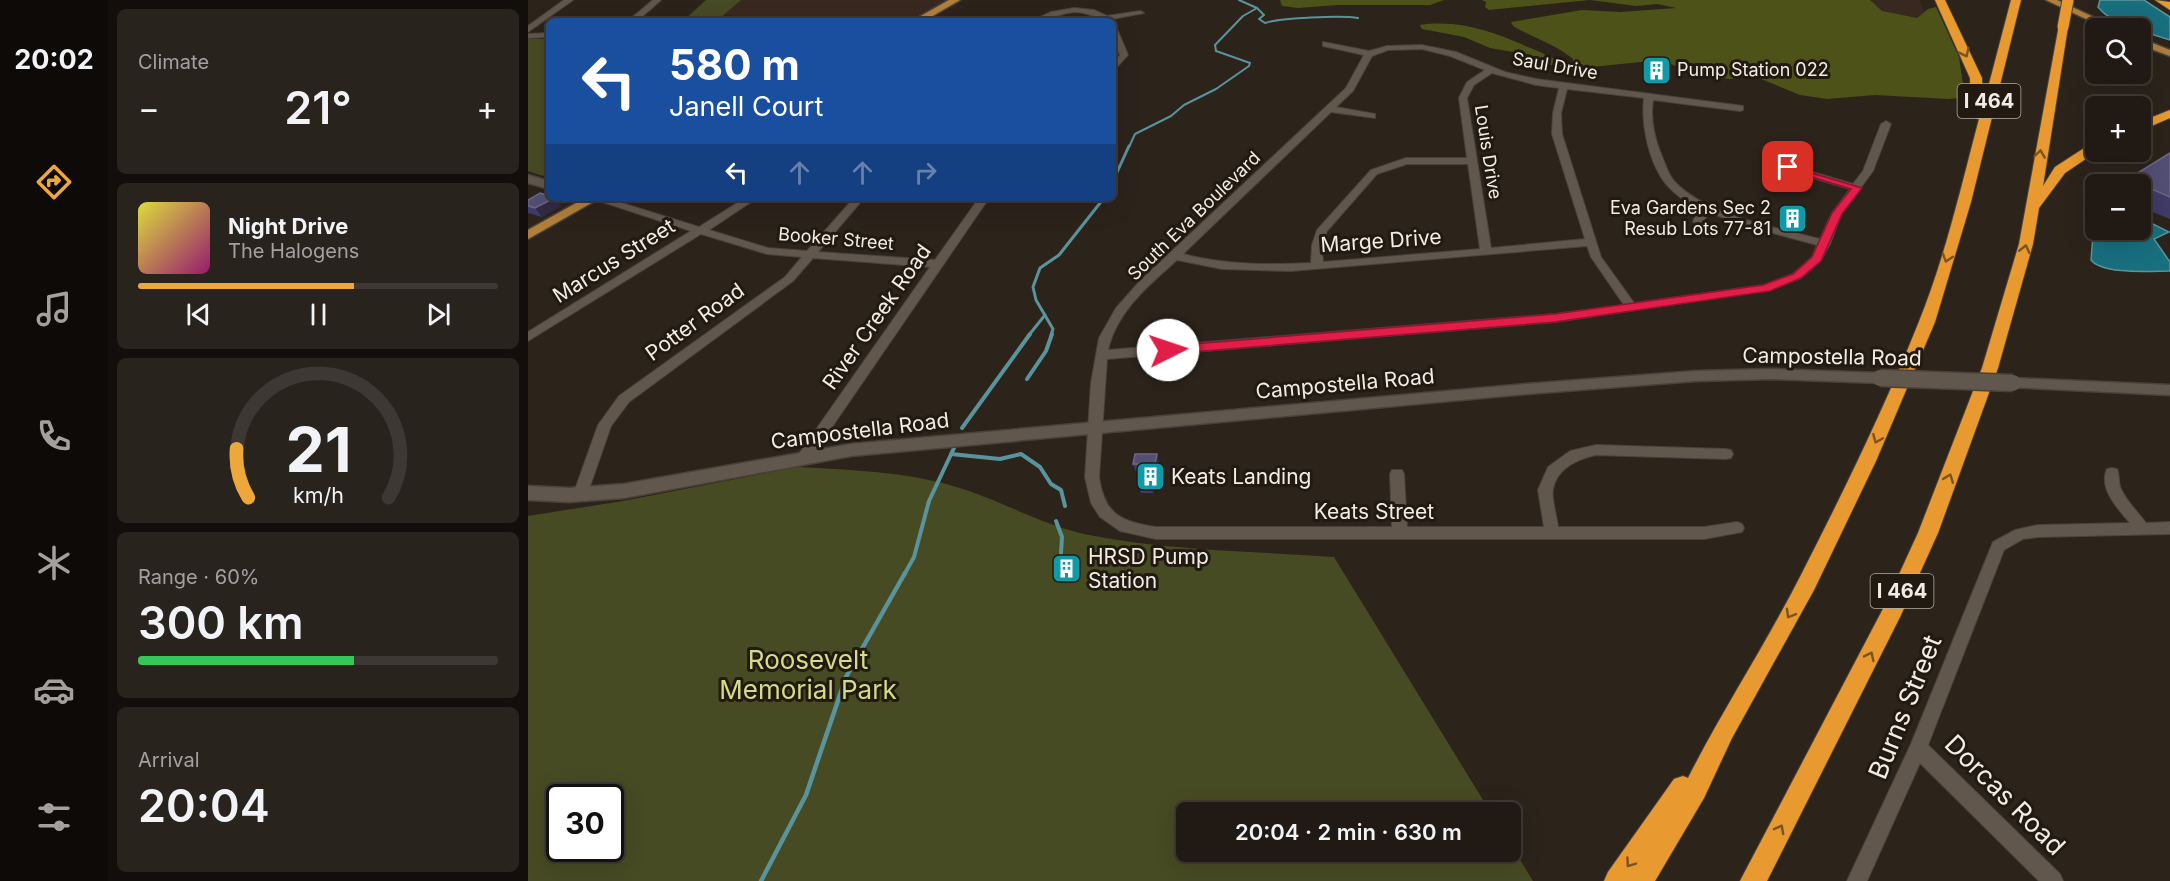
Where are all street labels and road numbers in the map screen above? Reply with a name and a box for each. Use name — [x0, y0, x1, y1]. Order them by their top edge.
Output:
street label: Saul Drive — [1511, 48, 1599, 83]
road number: I 464 — [1958, 84, 2020, 118]
street label: Louis Drive — [1471, 103, 1506, 201]
street label: South Eva Boulevard — [1123, 147, 1264, 284]
street label: Marcus Street — [548, 213, 679, 308]
street label: Booker Street — [777, 223, 895, 254]
street label: Marge Drive — [1320, 224, 1442, 257]
street label: River Creek Road — [817, 239, 936, 394]
street label: Potter Road — [641, 278, 749, 366]
street label: Campostella Road — [1742, 342, 1922, 371]
street label: Campostella Road — [1254, 363, 1435, 404]
street label: Campostella Road — [769, 407, 951, 454]
street label: Keats Street — [1314, 499, 1434, 524]
road number: I 464 — [1870, 574, 1934, 608]
street label: Burns Street — [1862, 630, 1947, 783]
street label: Dorcas Road — [1939, 728, 2072, 861]

